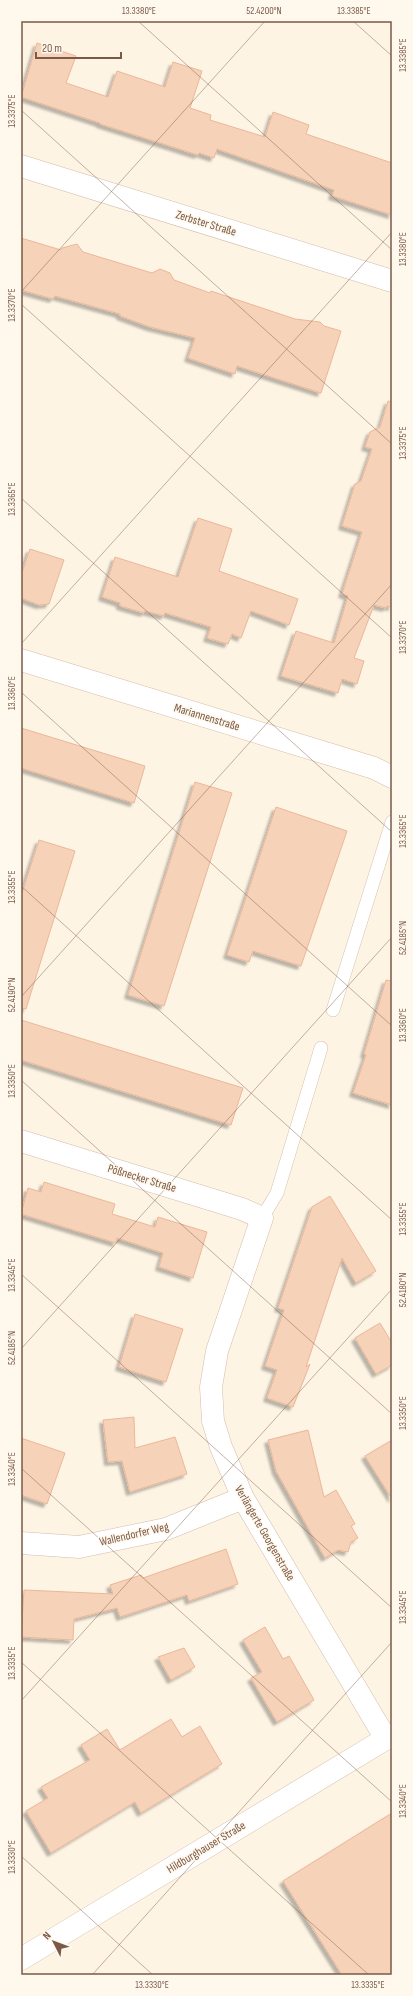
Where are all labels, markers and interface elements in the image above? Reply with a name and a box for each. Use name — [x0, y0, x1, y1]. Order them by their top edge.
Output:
text: 13.3380°E — [122, 5, 156, 17]
text: 52.4200°N — [246, 5, 282, 17]
text: 13.3385°E — [337, 5, 371, 17]
scale bar — [36, 34, 121, 60]
text: 13.3385°E — [397, 38, 409, 72]
text: 20 m — [42, 41, 62, 56]
text: 13.3375°E — [6, 94, 18, 128]
street label: Zerbster Straße — [174, 207, 238, 240]
text: 13.3380°E — [397, 232, 409, 266]
text: 13.3370°E — [6, 288, 18, 322]
text: 13.3375°E — [397, 426, 409, 460]
text: 13.3365°E — [6, 482, 18, 516]
text: 13.3370°E — [397, 620, 409, 654]
text: 13.3360°E — [6, 676, 18, 710]
street label: Mariannenstraße — [172, 700, 242, 735]
text: 13.3365°E — [397, 814, 409, 848]
text: 13.3355°E — [6, 870, 18, 904]
text: 52.4185°N — [397, 921, 409, 955]
text: 52.4190°N — [6, 978, 18, 1012]
text: 13.3360°E — [397, 1008, 409, 1042]
text: 13.3350°E — [6, 1064, 18, 1098]
street label: Pößnecker Straße — [106, 1161, 178, 1196]
text: 13.3355°E — [397, 1202, 409, 1236]
text: 13.3345°E — [6, 1258, 18, 1292]
text: 52.4180°N — [397, 1273, 409, 1307]
text: 52.4185°N — [6, 1331, 18, 1365]
text: 13.3350°E — [397, 1396, 409, 1430]
text: 13.3340°E — [6, 1452, 18, 1486]
street label: Verlängerte Georgenstraße — [231, 1483, 298, 1584]
street label: Wallendorfer Weg — [98, 1519, 170, 1550]
text: 13.3345°E — [397, 1590, 409, 1624]
text: 13.3335°E — [6, 1646, 18, 1680]
text: 13.3340°E — [397, 1784, 409, 1818]
street label: Hildburghauser Straße — [164, 1818, 249, 1877]
text: 13.3330°E — [6, 1840, 18, 1874]
north arrow — [34, 1922, 74, 1962]
text: N — [40, 1929, 54, 1942]
text: 13.3330°E — [135, 1979, 169, 1991]
text: 13.3335°E — [351, 1979, 385, 1991]

